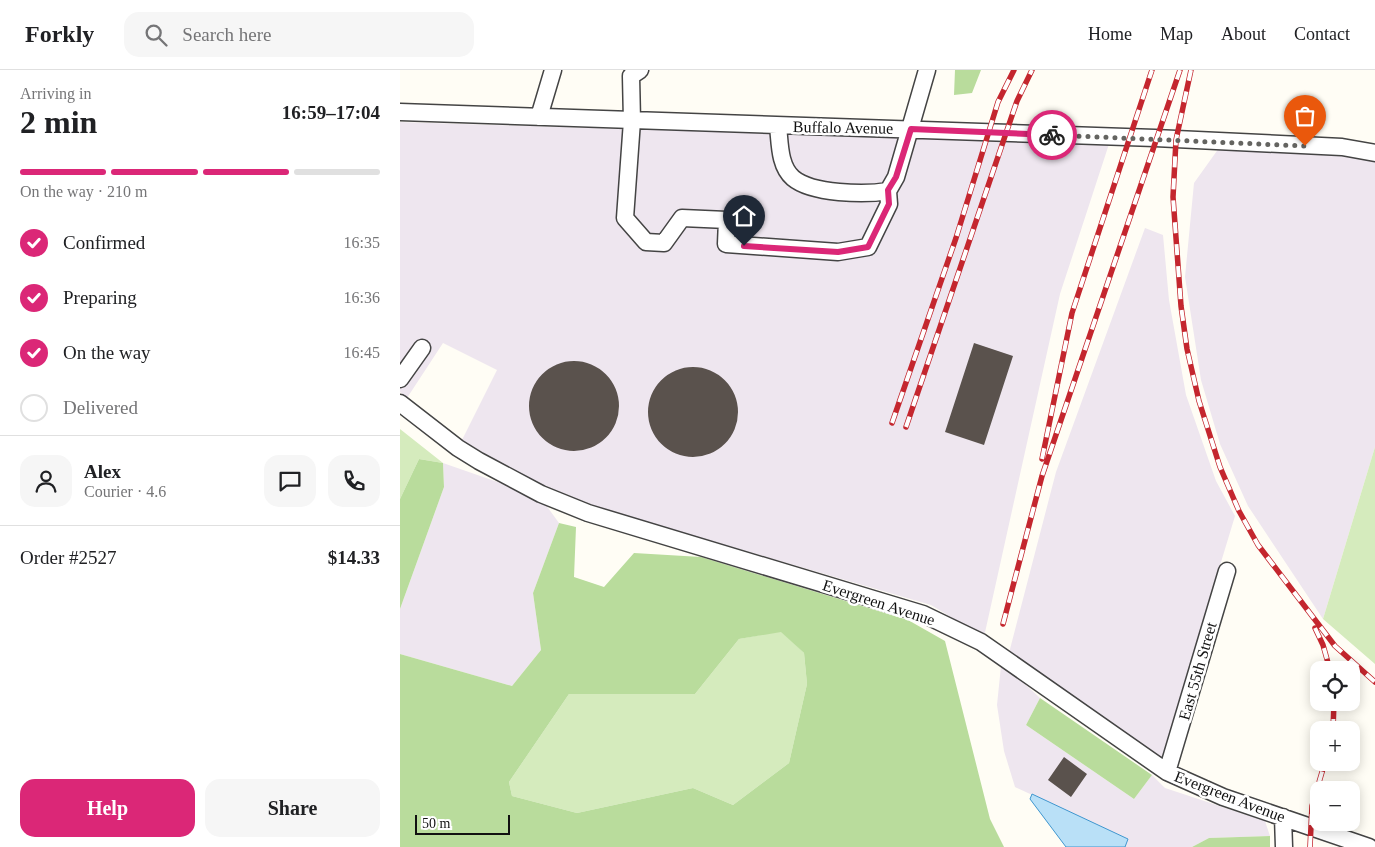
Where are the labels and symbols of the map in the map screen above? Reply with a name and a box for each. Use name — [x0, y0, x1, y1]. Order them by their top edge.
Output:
pin — [1284, 95, 1326, 146]
courier — [1027, 110, 1077, 160]
street label: Buffalo Avenue — [793, 118, 893, 137]
pin — [723, 195, 765, 246]
street label: Evergreen Avenue — [820, 576, 937, 630]
street label: East 55th Street — [1175, 620, 1220, 722]
street label: Evergreen Avenue — [1172, 768, 1288, 826]
scale bar — [415, 812, 510, 835]

